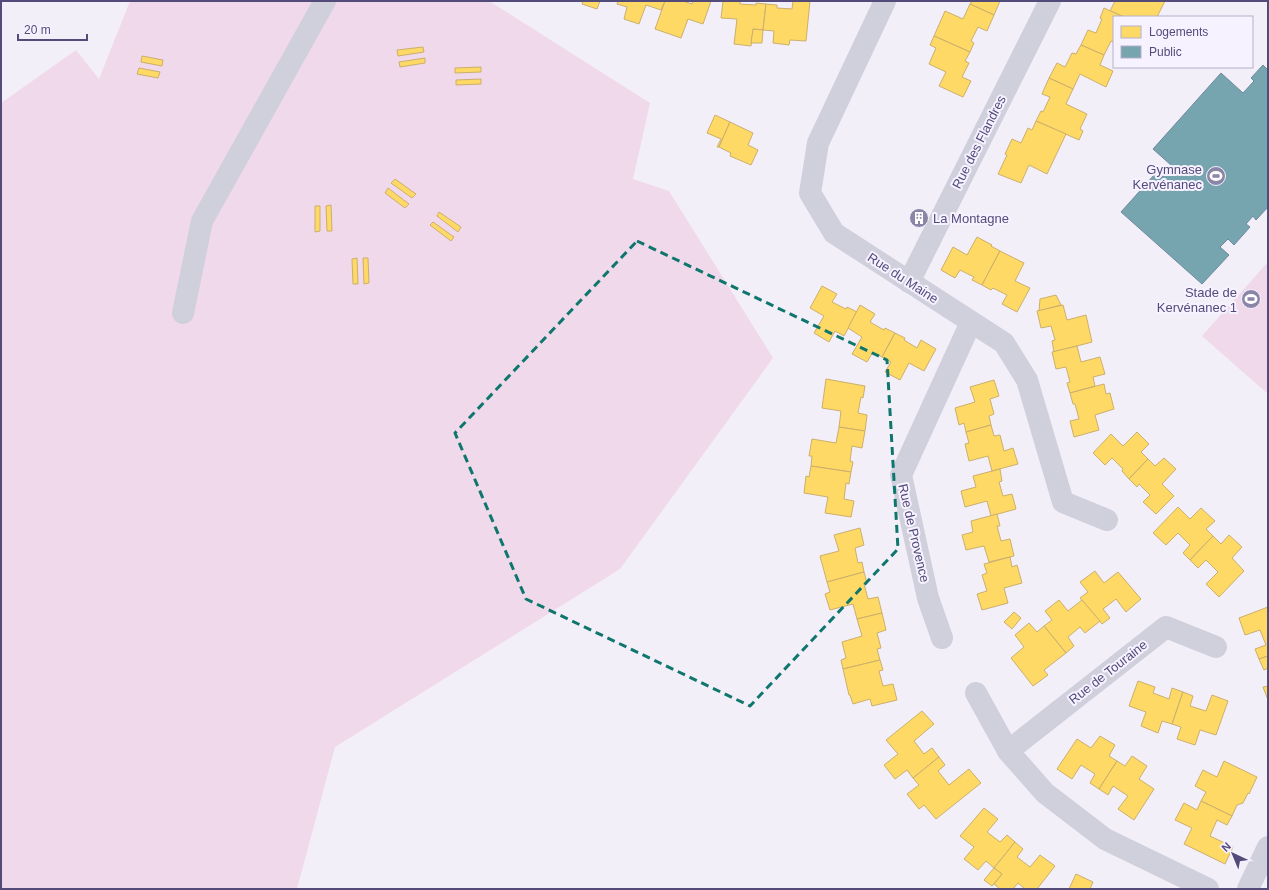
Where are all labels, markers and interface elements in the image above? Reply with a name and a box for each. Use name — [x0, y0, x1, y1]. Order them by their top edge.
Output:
scale bar — [18, 16, 87, 42]
legend — [1113, 16, 1253, 68]
text: 20 m — [24, 23, 51, 37]
text: Logements — [1149, 25, 1208, 39]
text: Public — [1149, 45, 1182, 59]
street label: Rue des Flandres — [949, 92, 1009, 191]
place label: Gymnase Kervénanec — [1133, 162, 1202, 192]
sports icon: Gymnase Kervénanec — [1205, 165, 1227, 187]
building icon: La Montagne — [908, 207, 930, 229]
place label: La Montagne — [933, 211, 1009, 226]
street label: Rue du Maine — [865, 250, 941, 306]
place label: Stade de Kervénanec 1 — [1157, 285, 1237, 315]
sports icon: Stade de Kervénanec 1 — [1240, 288, 1262, 310]
street label: Rue de Provence — [895, 482, 933, 584]
street label: Rue de Touraine — [1066, 637, 1150, 707]
north arrow — [1213, 834, 1253, 874]
text: N — [1219, 840, 1233, 854]

